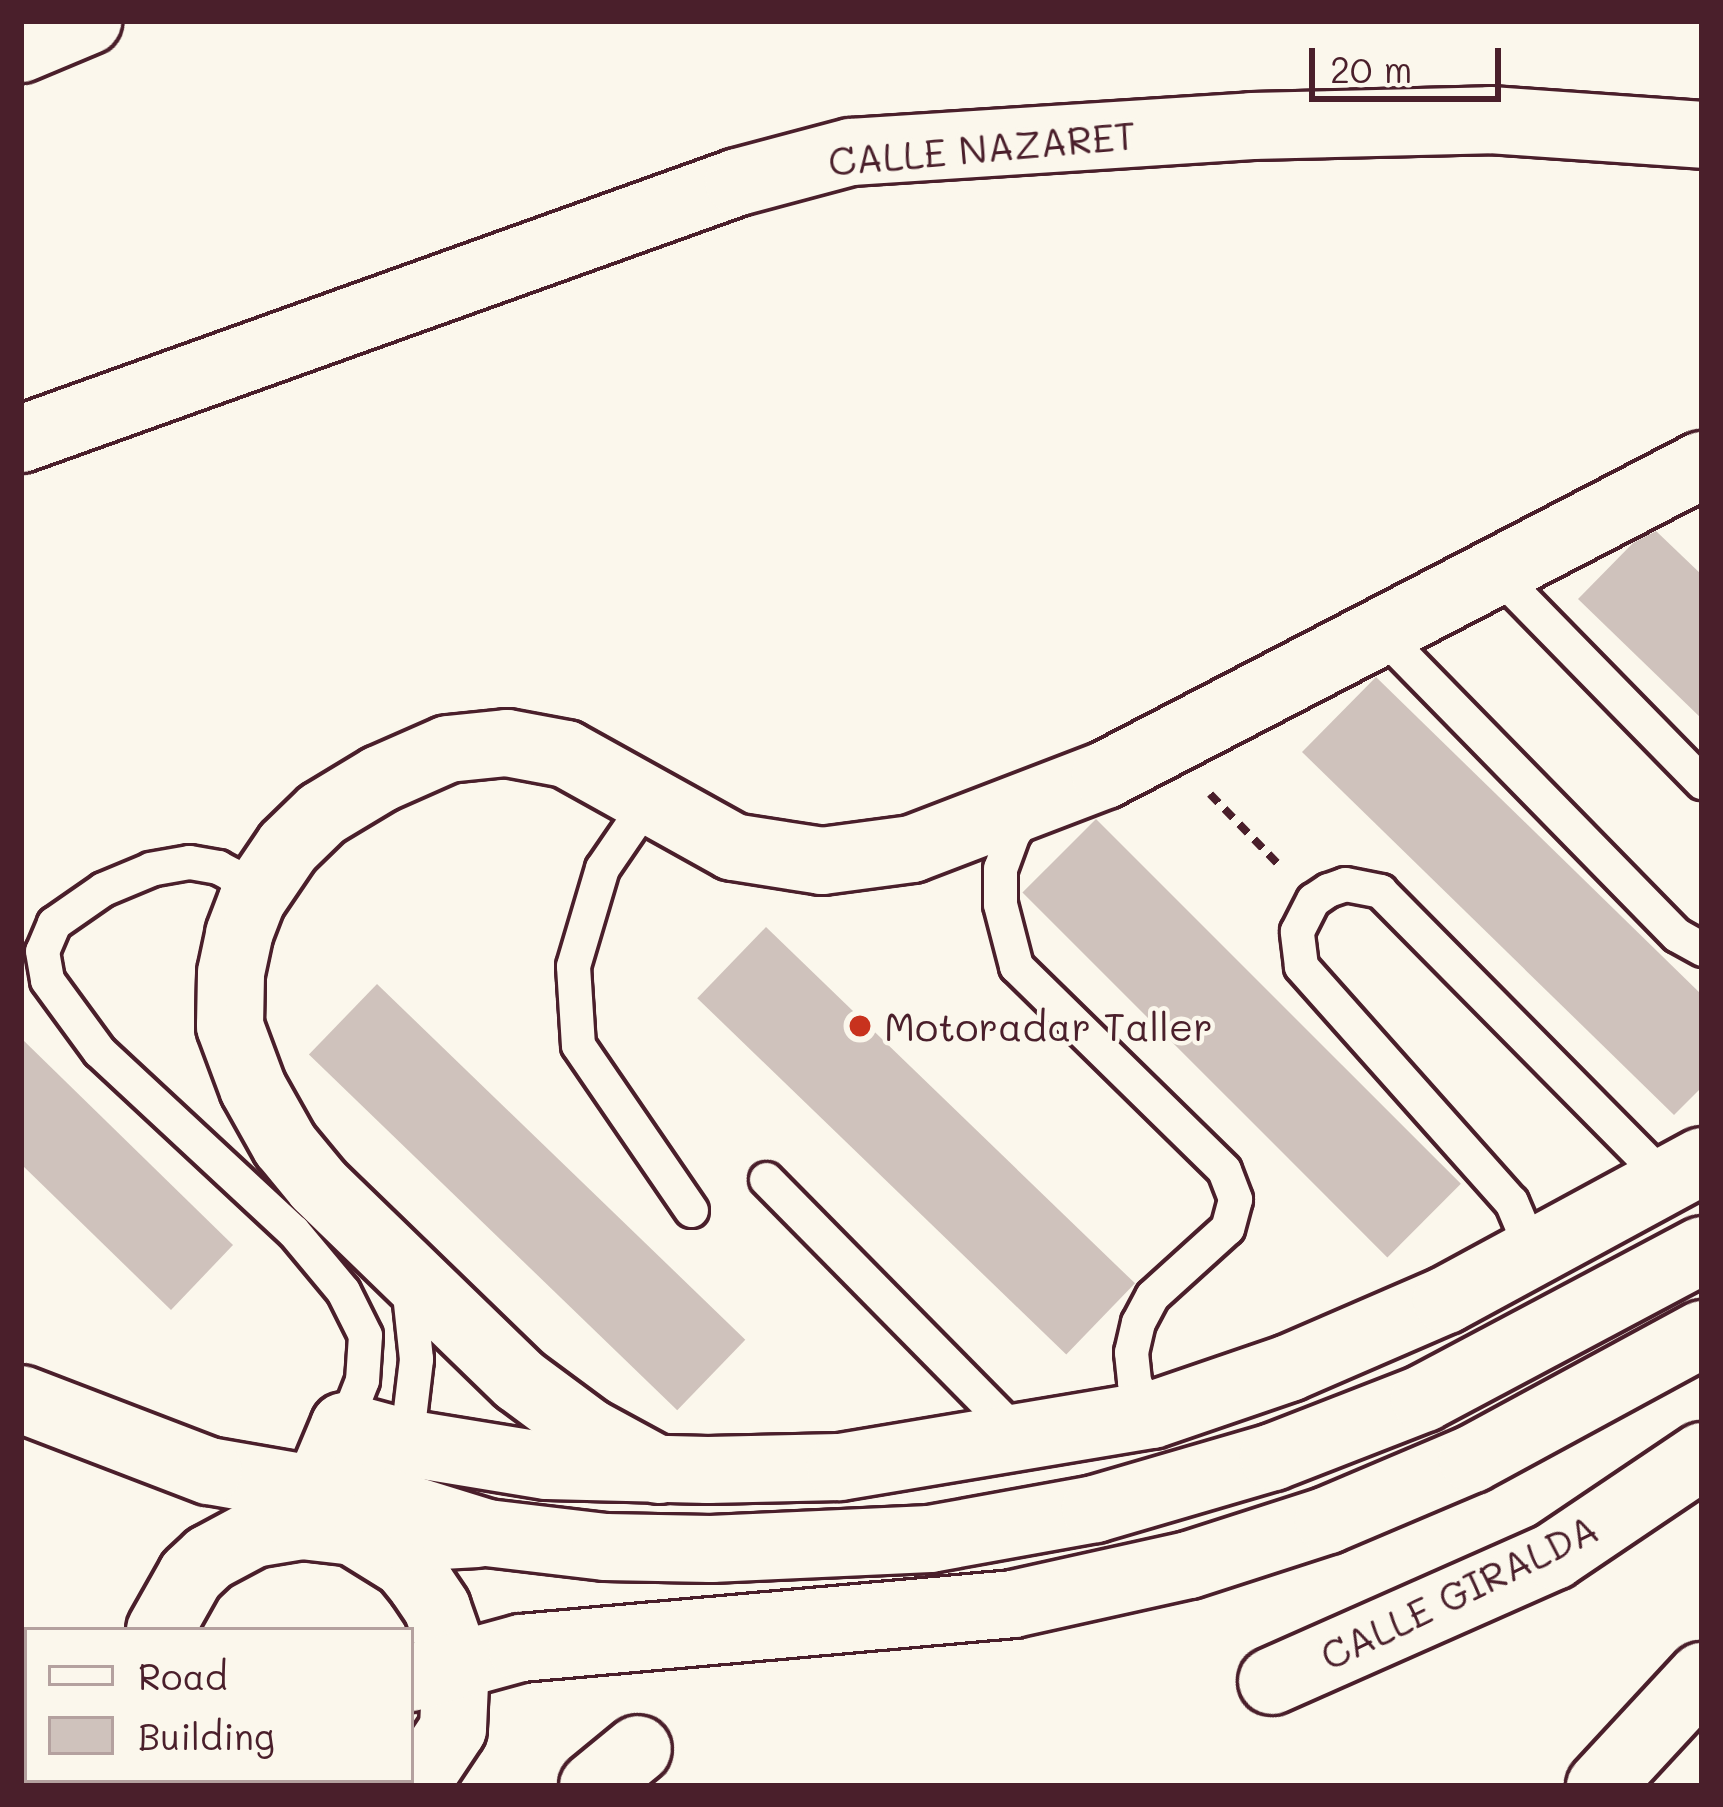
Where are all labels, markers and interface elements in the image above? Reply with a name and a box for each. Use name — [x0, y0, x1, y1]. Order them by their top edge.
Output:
scale bar — [1315, 24, 1507, 98]
text: 20 m — [1330, 45, 1412, 92]
street label: CALLE NAZARET — [826, 111, 1138, 185]
place label: Motoradar Taller — [884, 1003, 1213, 1049]
marker: Motoradar Taller — [847, 1013, 873, 1039]
street label: CALLE GIRALDA — [1313, 1505, 1605, 1679]
legend — [24, 1627, 414, 1783]
text: Road — [138, 1652, 228, 1699]
text: Building — [138, 1712, 275, 1759]

